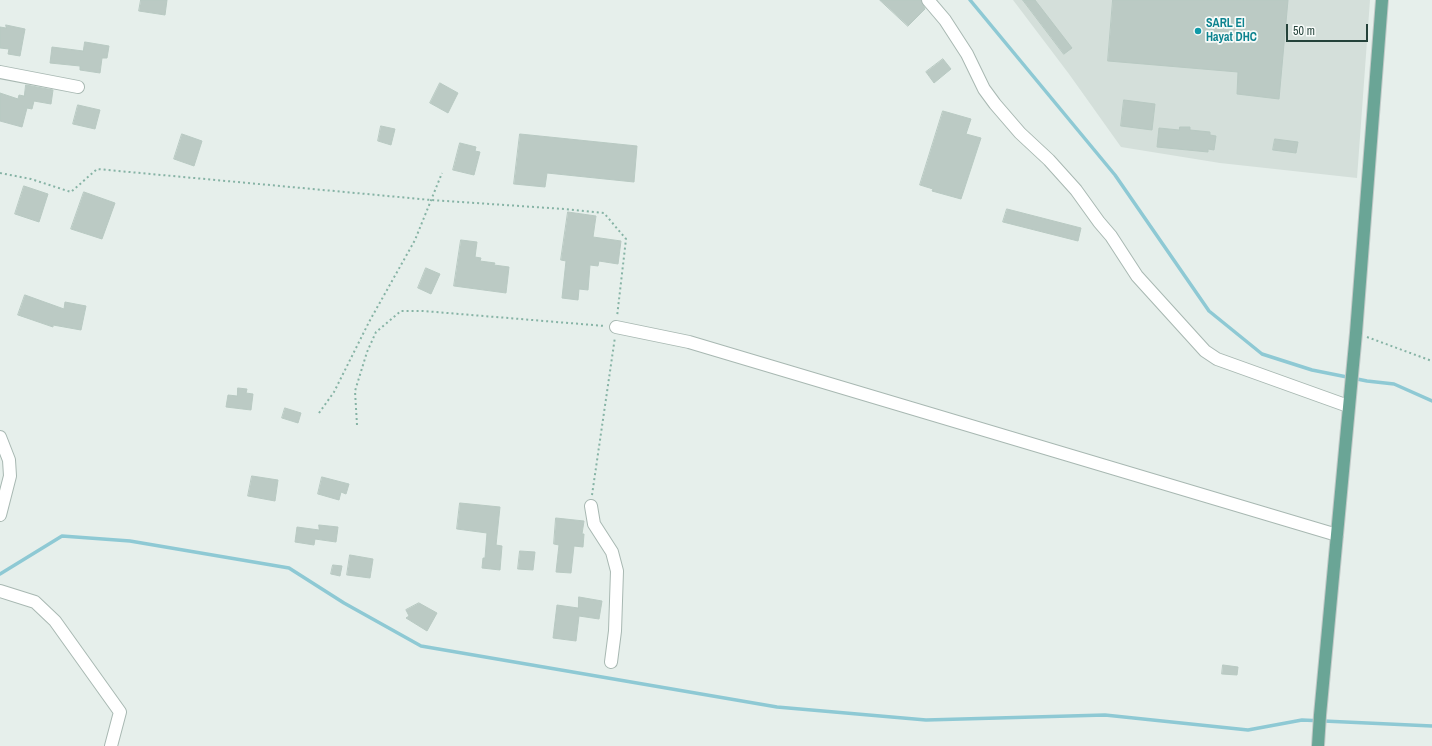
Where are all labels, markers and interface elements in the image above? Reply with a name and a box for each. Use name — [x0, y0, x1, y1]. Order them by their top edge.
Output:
scale bar — [1288, 16, 1370, 42]
place label: SARL El Hayat DHC — [1206, 17, 1257, 45]
text: 50 m — [1293, 23, 1315, 39]
marker: SARL El Hayat DHC — [1193, 26, 1203, 36]

